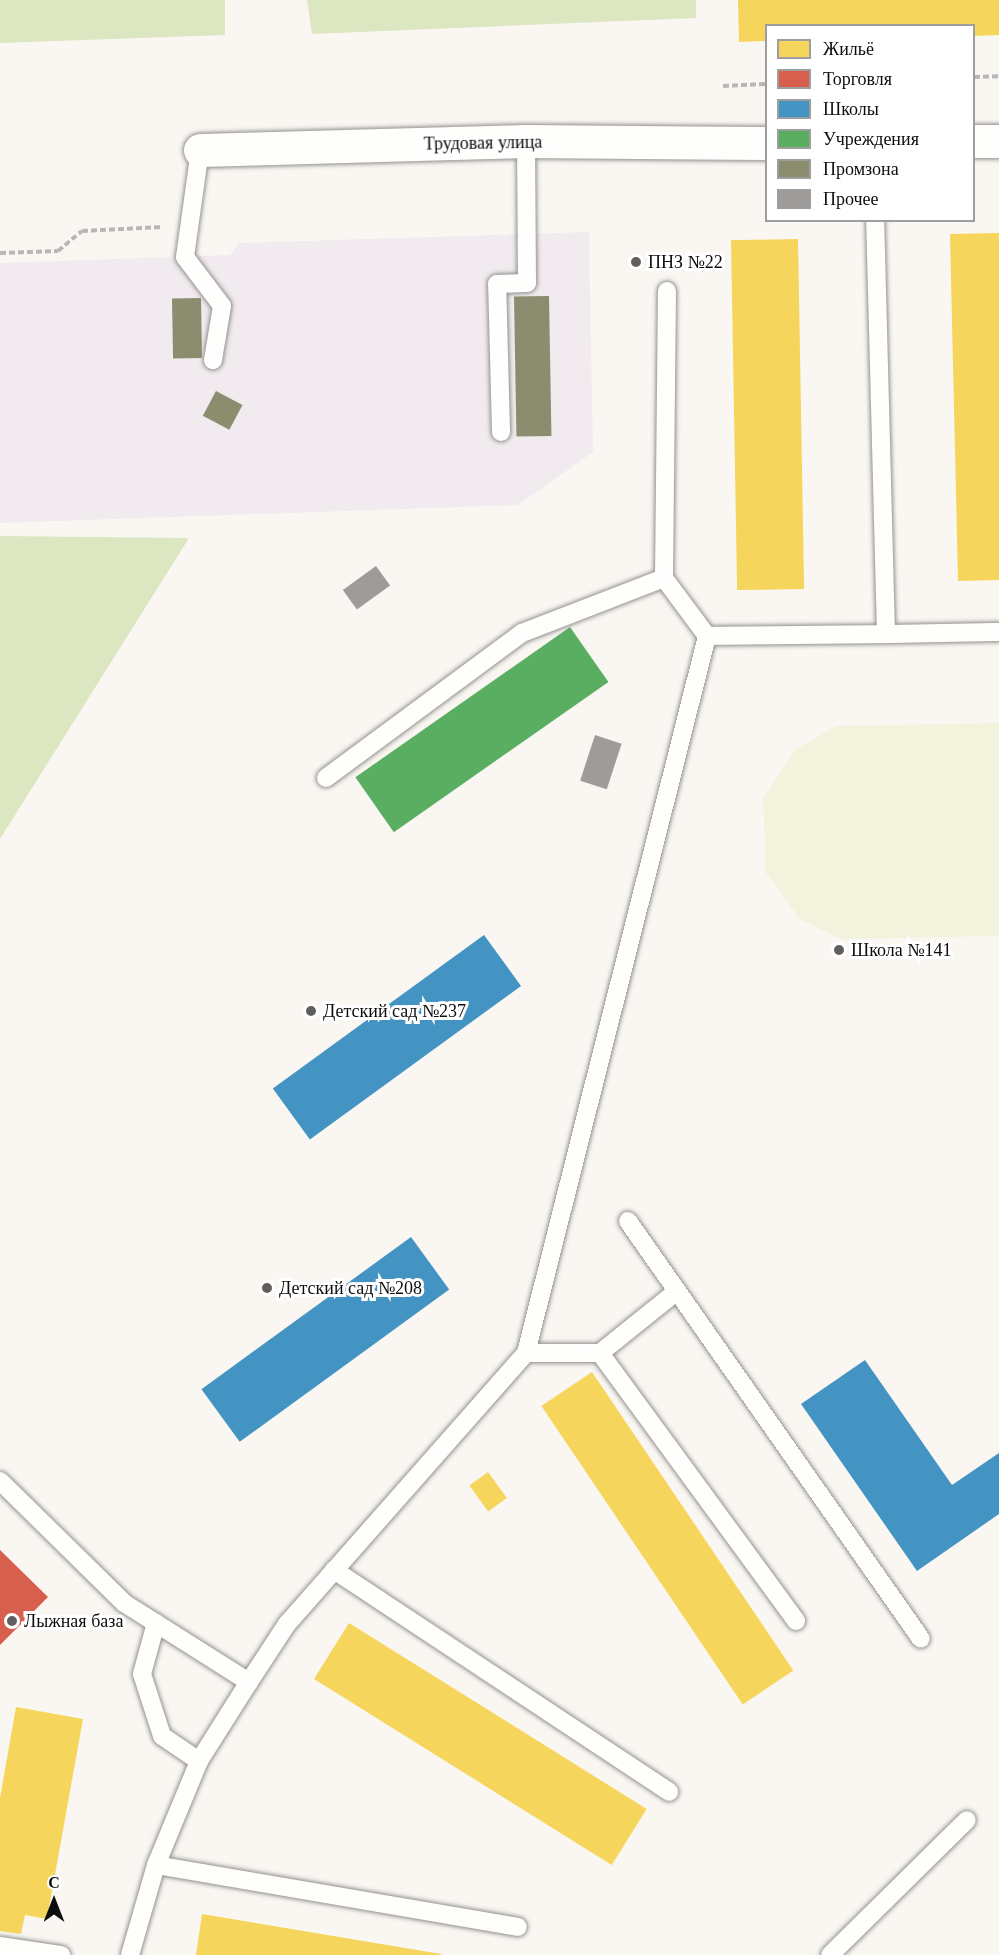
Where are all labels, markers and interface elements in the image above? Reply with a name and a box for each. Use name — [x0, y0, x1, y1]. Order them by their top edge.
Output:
legend — [765, 24, 975, 222]
text: Жильё — [823, 39, 874, 59]
text: Торговля — [823, 69, 892, 89]
text: Школы — [823, 99, 879, 119]
text: Учреждения — [823, 129, 919, 149]
street label: Трудовая улица — [424, 131, 542, 155]
text: Промзона — [823, 159, 899, 179]
text: Прочее — [823, 189, 879, 209]
place label: ПНЗ №22 — [648, 251, 723, 273]
marker: ПНЗ №22 — [629, 255, 643, 269]
place label: Школа №141 — [851, 939, 951, 961]
marker: Школа №141 — [832, 943, 846, 957]
place label: Детский сад №237 — [323, 1000, 466, 1022]
marker: Детский сад №237 — [304, 1004, 318, 1018]
place label: Детский сад №208 — [279, 1277, 422, 1299]
marker: Детский сад №208 — [260, 1281, 274, 1295]
place label: Лыжная база — [24, 1610, 123, 1632]
marker: Лыжная база — [5, 1614, 19, 1628]
north arrow — [24, 1871, 84, 1931]
text: С — [48, 1874, 60, 1891]

